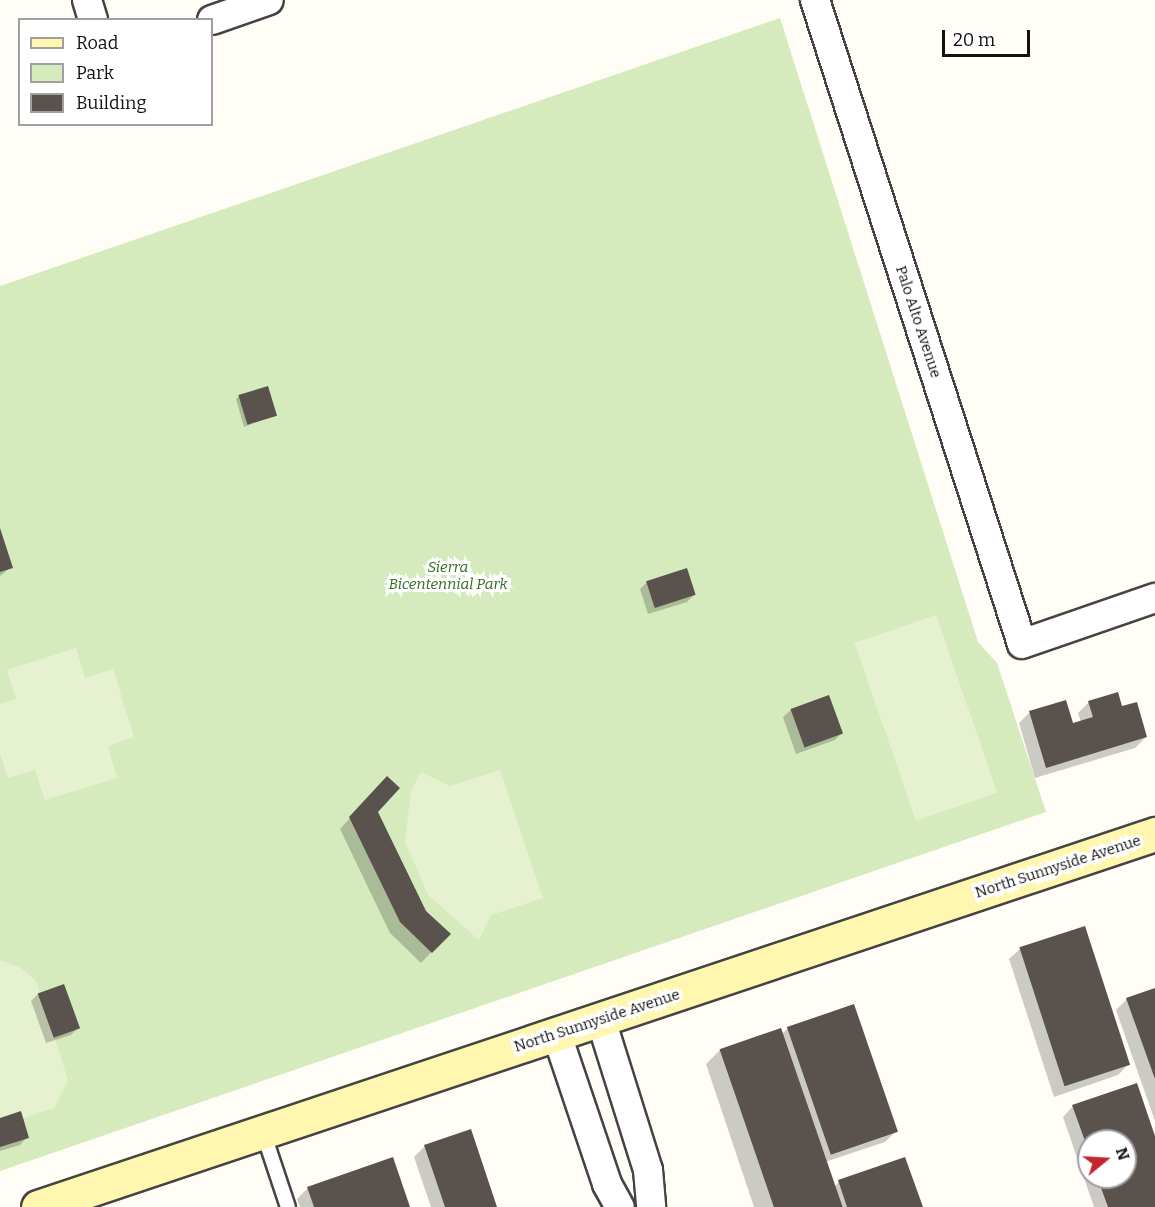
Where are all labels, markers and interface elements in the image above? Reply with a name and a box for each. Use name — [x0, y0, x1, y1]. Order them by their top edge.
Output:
legend — [18, 18, 213, 126]
scale bar — [945, 18, 1034, 56]
text: 20 m — [953, 29, 995, 51]
text: Road — [76, 32, 118, 54]
text: Park — [76, 62, 114, 84]
text: Building — [76, 92, 147, 114]
street label: Palo Alto Avenue — [891, 264, 945, 380]
park label: Sierra Bicentennial Park — [388, 558, 508, 593]
street label: North Sunnyside Avenue — [973, 832, 1143, 902]
street label: North Sunnyside Avenue — [512, 986, 682, 1056]
north arrow — [1077, 1129, 1137, 1189]
text: N — [1112, 1145, 1134, 1163]

